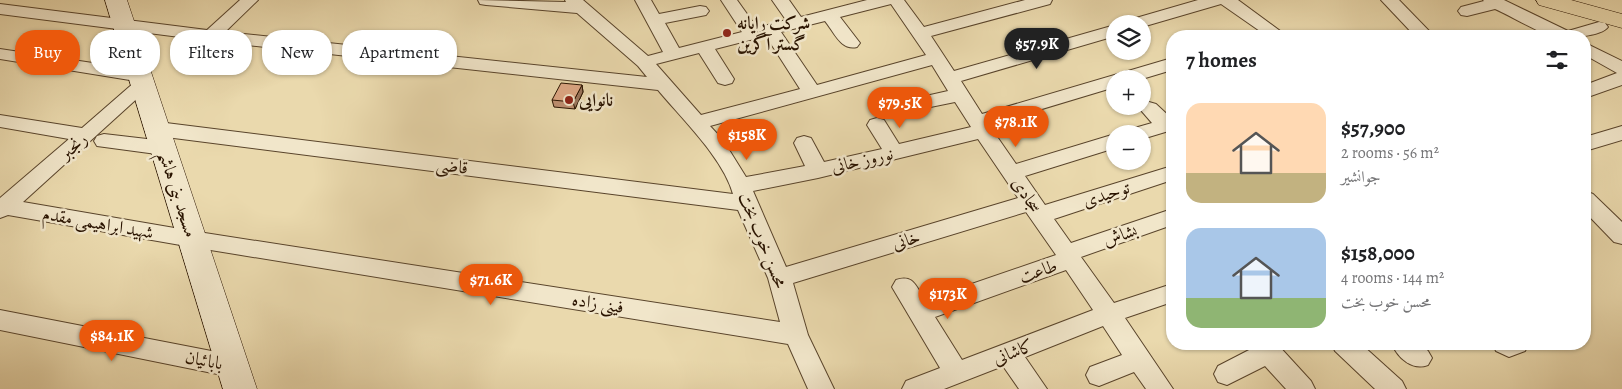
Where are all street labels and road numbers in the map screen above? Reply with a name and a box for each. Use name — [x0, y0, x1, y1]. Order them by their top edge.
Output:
street label: رنجبر — [52, 127, 92, 166]
street label: نوروز خانی — [829, 141, 895, 179]
street label: مسجد بنی هاشم — [147, 148, 203, 242]
street label: قاضی — [434, 152, 469, 181]
street label: سجادی — [1006, 172, 1048, 218]
street label: توحیدی — [1079, 175, 1133, 213]
street label: محسن خوب بخت — [733, 188, 793, 292]
street label: شهید ابراهیمی مقدم — [40, 201, 156, 249]
street label: بشاش — [1100, 218, 1140, 252]
street label: خانی — [889, 224, 923, 256]
street label: طاعت — [1016, 253, 1060, 289]
street label: فینی زاده — [570, 287, 626, 320]
street label: کاشانی — [989, 333, 1037, 371]
street label: بابائیان — [183, 345, 225, 375]

